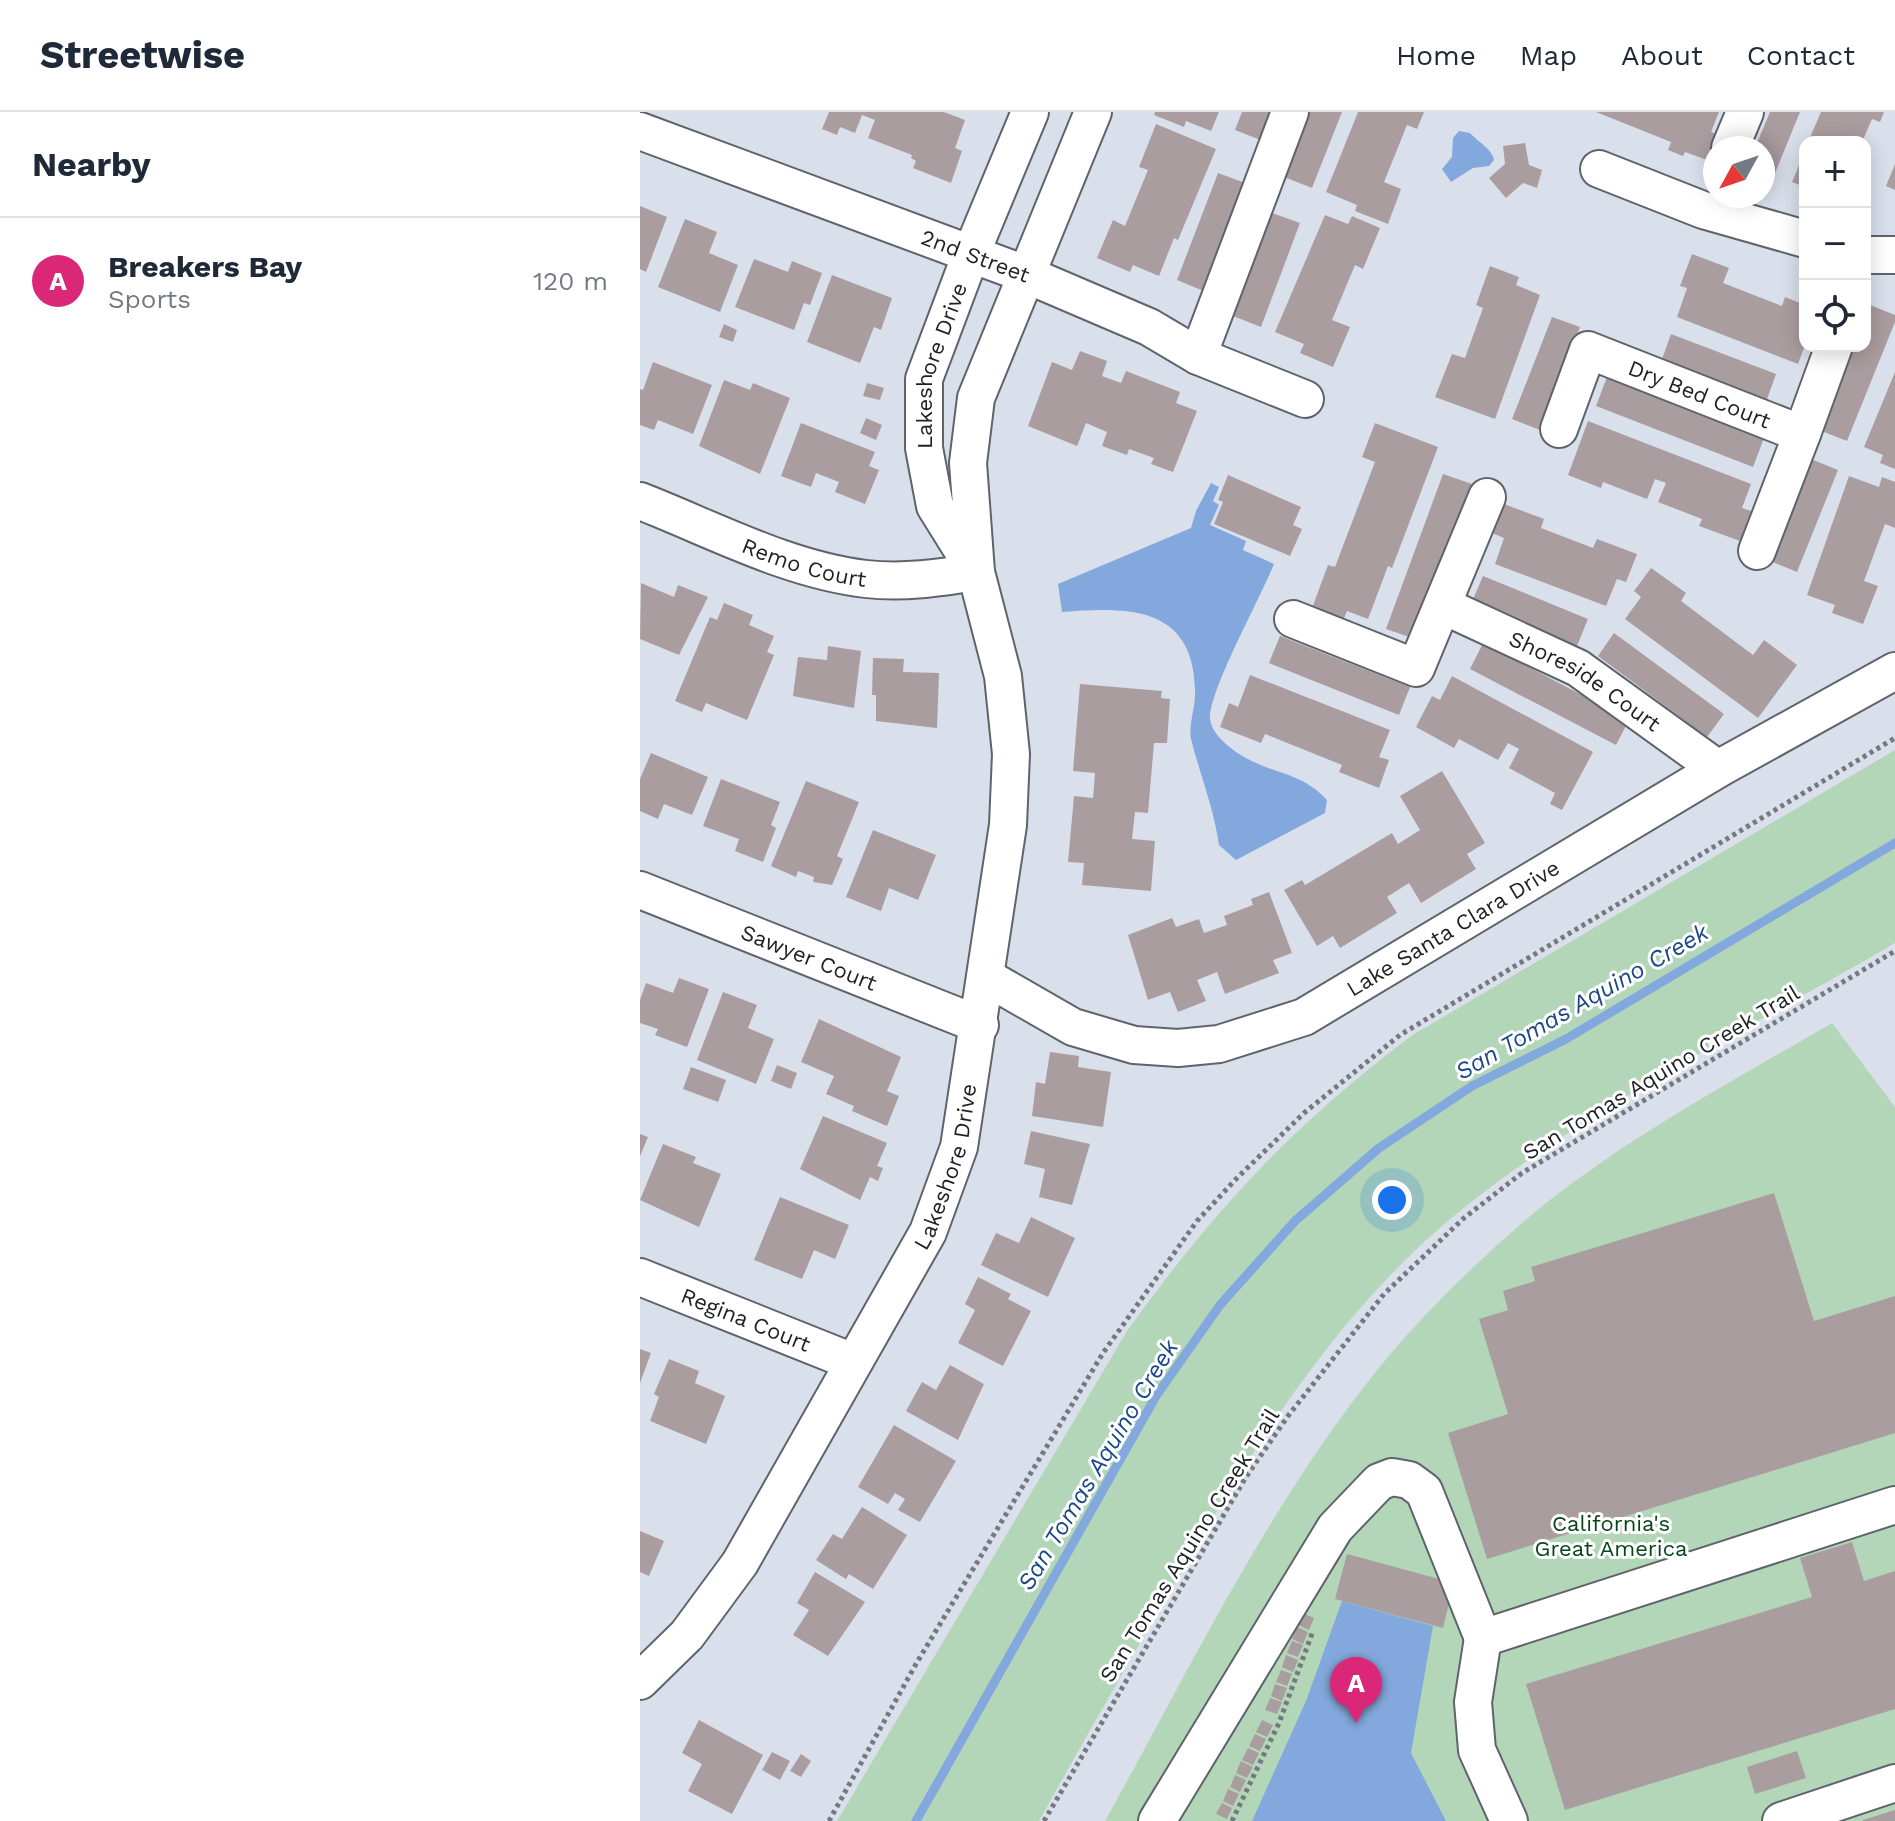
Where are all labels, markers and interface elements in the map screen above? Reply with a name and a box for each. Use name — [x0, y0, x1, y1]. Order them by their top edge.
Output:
text: Streetwise — [40, 33, 245, 77]
text: Home — [1396, 39, 1476, 72]
text: Map — [1520, 39, 1577, 72]
text: About — [1621, 39, 1703, 72]
text: Contact — [1747, 39, 1855, 72]
north arrow — [1703, 136, 1775, 208]
map controls — [1799, 136, 1871, 352]
button: + — [1799, 136, 1871, 208]
text: Nearby — [32, 144, 151, 184]
button: − — [1799, 208, 1871, 280]
street label: 2nd Street — [918, 225, 1033, 288]
text: Breakers Bay — [108, 249, 302, 284]
text: A — [49, 266, 67, 296]
text: 120 m — [533, 266, 608, 296]
street label: Lakeshore Drive — [912, 279, 972, 449]
button: locate — [1799, 280, 1871, 352]
text: Sports — [108, 284, 191, 314]
street label: Dry Bed Court — [1625, 355, 1774, 433]
street label: Remo Court — [739, 533, 868, 592]
street label: Shoreside Court — [1505, 626, 1665, 736]
street label: Lake Santa Clara Drive — [1342, 855, 1564, 1002]
water label: San Tomas Aquino Creek — [1451, 918, 1714, 1086]
street label: Sawyer Court — [737, 919, 881, 996]
street label: San Tomas Aquino Creek Trail — [1519, 980, 1804, 1165]
street label: Lakeshore Drive — [909, 1082, 981, 1254]
your location — [1372, 1180, 1412, 1220]
street label: Regina Court — [677, 1283, 814, 1357]
water label: San Tomas Aquino Creek — [1012, 1334, 1184, 1595]
street label: San Tomas Aquino Creek Trail — [1095, 1404, 1284, 1687]
park label: California's Great America — [1535, 1511, 1687, 1561]
pin: A — [1330, 1657, 1382, 1723]

